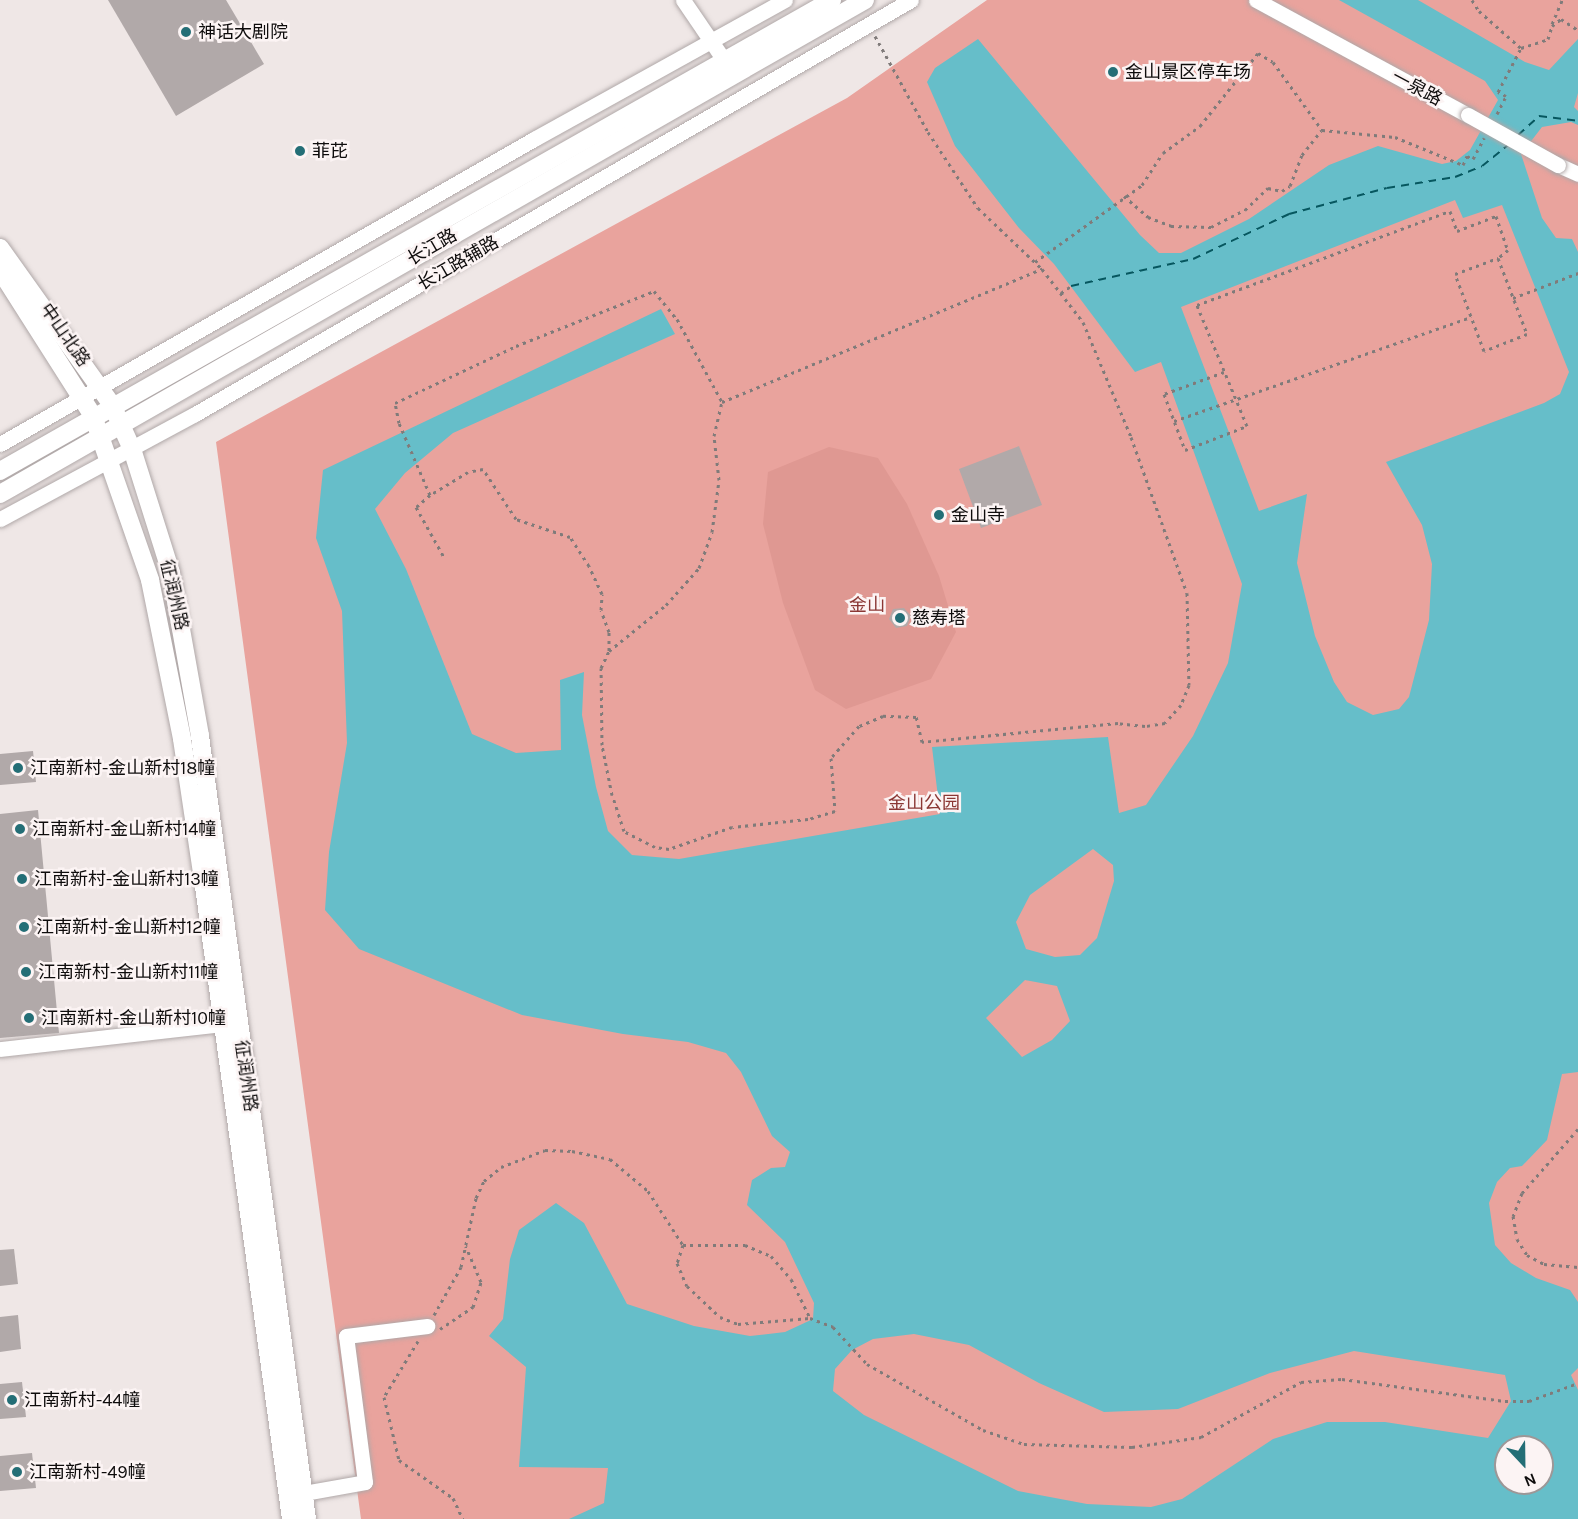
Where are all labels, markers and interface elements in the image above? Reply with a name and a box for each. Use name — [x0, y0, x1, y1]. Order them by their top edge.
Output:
place label: 神话大剧院 — [198, 21, 288, 43]
marker: 神话大剧院 — [179, 25, 193, 39]
place label: 金山景区停车场 — [1125, 61, 1251, 83]
marker: 金山景区停车场 — [1106, 65, 1120, 79]
street label: 一泉路 — [1388, 66, 1446, 110]
place label: 菲芘 — [312, 140, 348, 162]
marker: 菲芘 — [293, 144, 307, 158]
street label: 长江路 — [403, 224, 461, 270]
street label: 长江路辅路 — [414, 231, 502, 295]
street label: 中山北路 — [36, 299, 94, 371]
place label: 金山寺 — [951, 504, 1005, 526]
marker: 金山寺 — [932, 508, 946, 522]
street label: 征润州路 — [155, 557, 193, 633]
park label: 金山 — [849, 594, 885, 616]
place label: 慈寿塔 — [912, 607, 966, 629]
marker: 慈寿塔 — [893, 611, 907, 625]
place label: 江南新村-金山新村18幢 — [30, 757, 215, 779]
marker: 江南新村-金山新村18幢 — [11, 761, 25, 775]
park label: 金山公园 — [888, 792, 960, 814]
place label: 江南新村-金山新村14幢 — [32, 818, 216, 840]
marker: 江南新村-金山新村14幢 — [13, 822, 27, 836]
place label: 江南新村-金山新村13幢 — [34, 868, 219, 890]
marker: 江南新村-金山新村13幢 — [15, 872, 29, 886]
place label: 江南新村-金山新村12幢 — [36, 916, 221, 938]
marker: 江南新村-金山新村12幢 — [17, 920, 31, 934]
place label: 江南新村-金山新村11幢 — [38, 961, 218, 983]
marker: 江南新村-金山新村11幢 — [19, 965, 33, 979]
place label: 江南新村-金山新村10幢 — [41, 1007, 226, 1029]
marker: 江南新村-金山新村10幢 — [22, 1011, 36, 1025]
street label: 征润州路 — [230, 1039, 262, 1113]
place label: 江南新村-44幢 — [24, 1389, 140, 1411]
marker: 江南新村-44幢 — [5, 1393, 19, 1407]
north arrow — [1494, 1435, 1554, 1495]
place label: 江南新村-49幢 — [29, 1461, 146, 1483]
marker: 江南新村-49幢 — [10, 1465, 24, 1479]
text: N — [1521, 1469, 1539, 1491]

